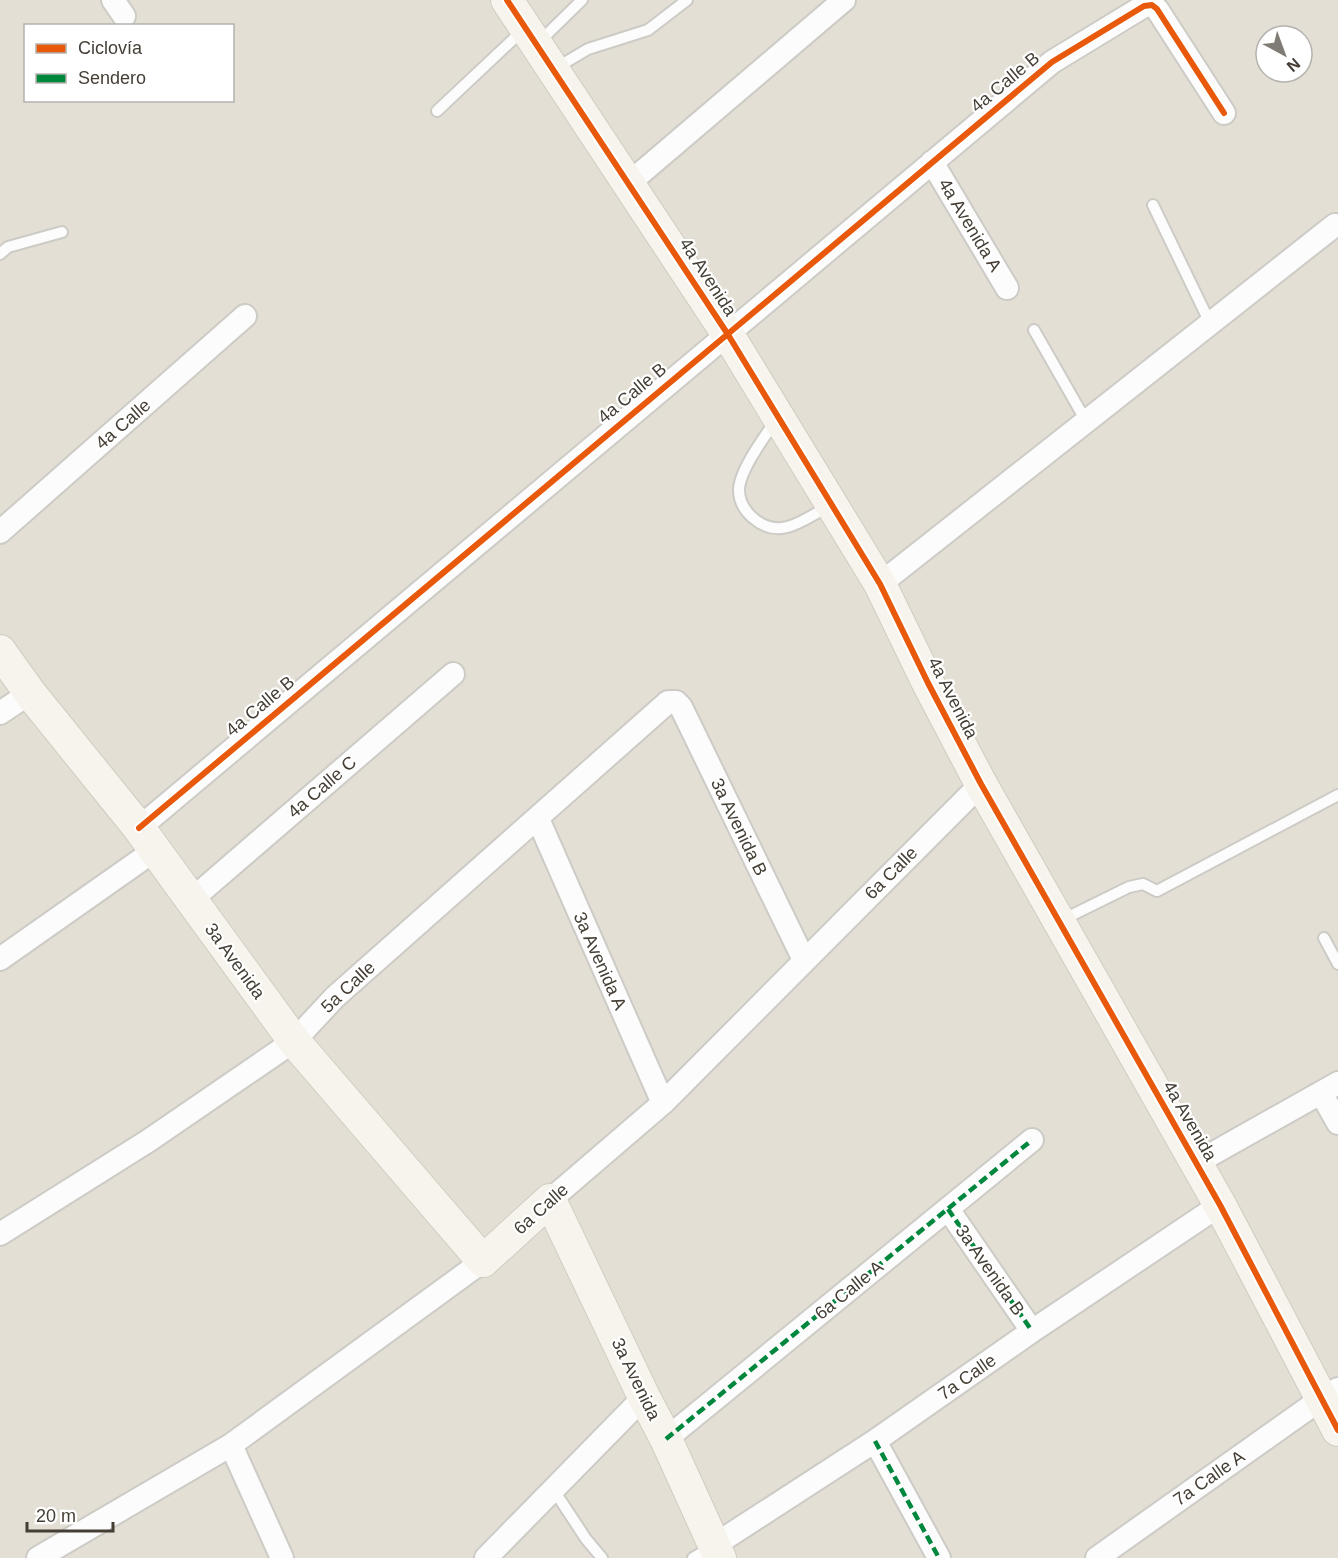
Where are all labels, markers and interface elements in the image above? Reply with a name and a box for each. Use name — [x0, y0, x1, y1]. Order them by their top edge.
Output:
legend — [24, 24, 234, 102]
north arrow — [1254, 24, 1314, 84]
text: Ciclovía — [78, 38, 143, 58]
street label: 4a Calle B — [967, 48, 1043, 116]
text: N — [1284, 55, 1303, 75]
text: Sendero — [78, 68, 146, 88]
street label: 4a Avenida A — [934, 175, 1006, 275]
street label: 4a Avenida — [675, 234, 741, 320]
street label: 4a Calle B — [594, 359, 670, 427]
street label: 4a Calle — [92, 395, 154, 453]
street label: 4a Avenida — [924, 654, 983, 743]
street label: 4a Calle B — [222, 672, 298, 740]
street label: 4a Calle C — [284, 752, 360, 822]
street label: 3a Avenida B — [707, 775, 771, 879]
street label: 6a Calle — [861, 843, 921, 903]
street label: 3a Avenida A — [570, 909, 630, 1013]
street label: 3a Avenida — [201, 919, 270, 1004]
street label: 5a Calle — [317, 957, 379, 1017]
street label: 4a Avenida — [1159, 1078, 1221, 1165]
street label: 6a Calle — [510, 1179, 572, 1239]
street label: 3a Avenida B — [951, 1221, 1029, 1319]
street label: 6a Calle A — [811, 1256, 887, 1324]
street label: 3a Avenida — [608, 1335, 665, 1424]
street label: 7a Calle — [934, 1350, 1000, 1404]
street label: 7a Calle A — [1170, 1446, 1248, 1510]
scale bar — [27, 1495, 112, 1533]
text: 20 m — [36, 1506, 76, 1526]

